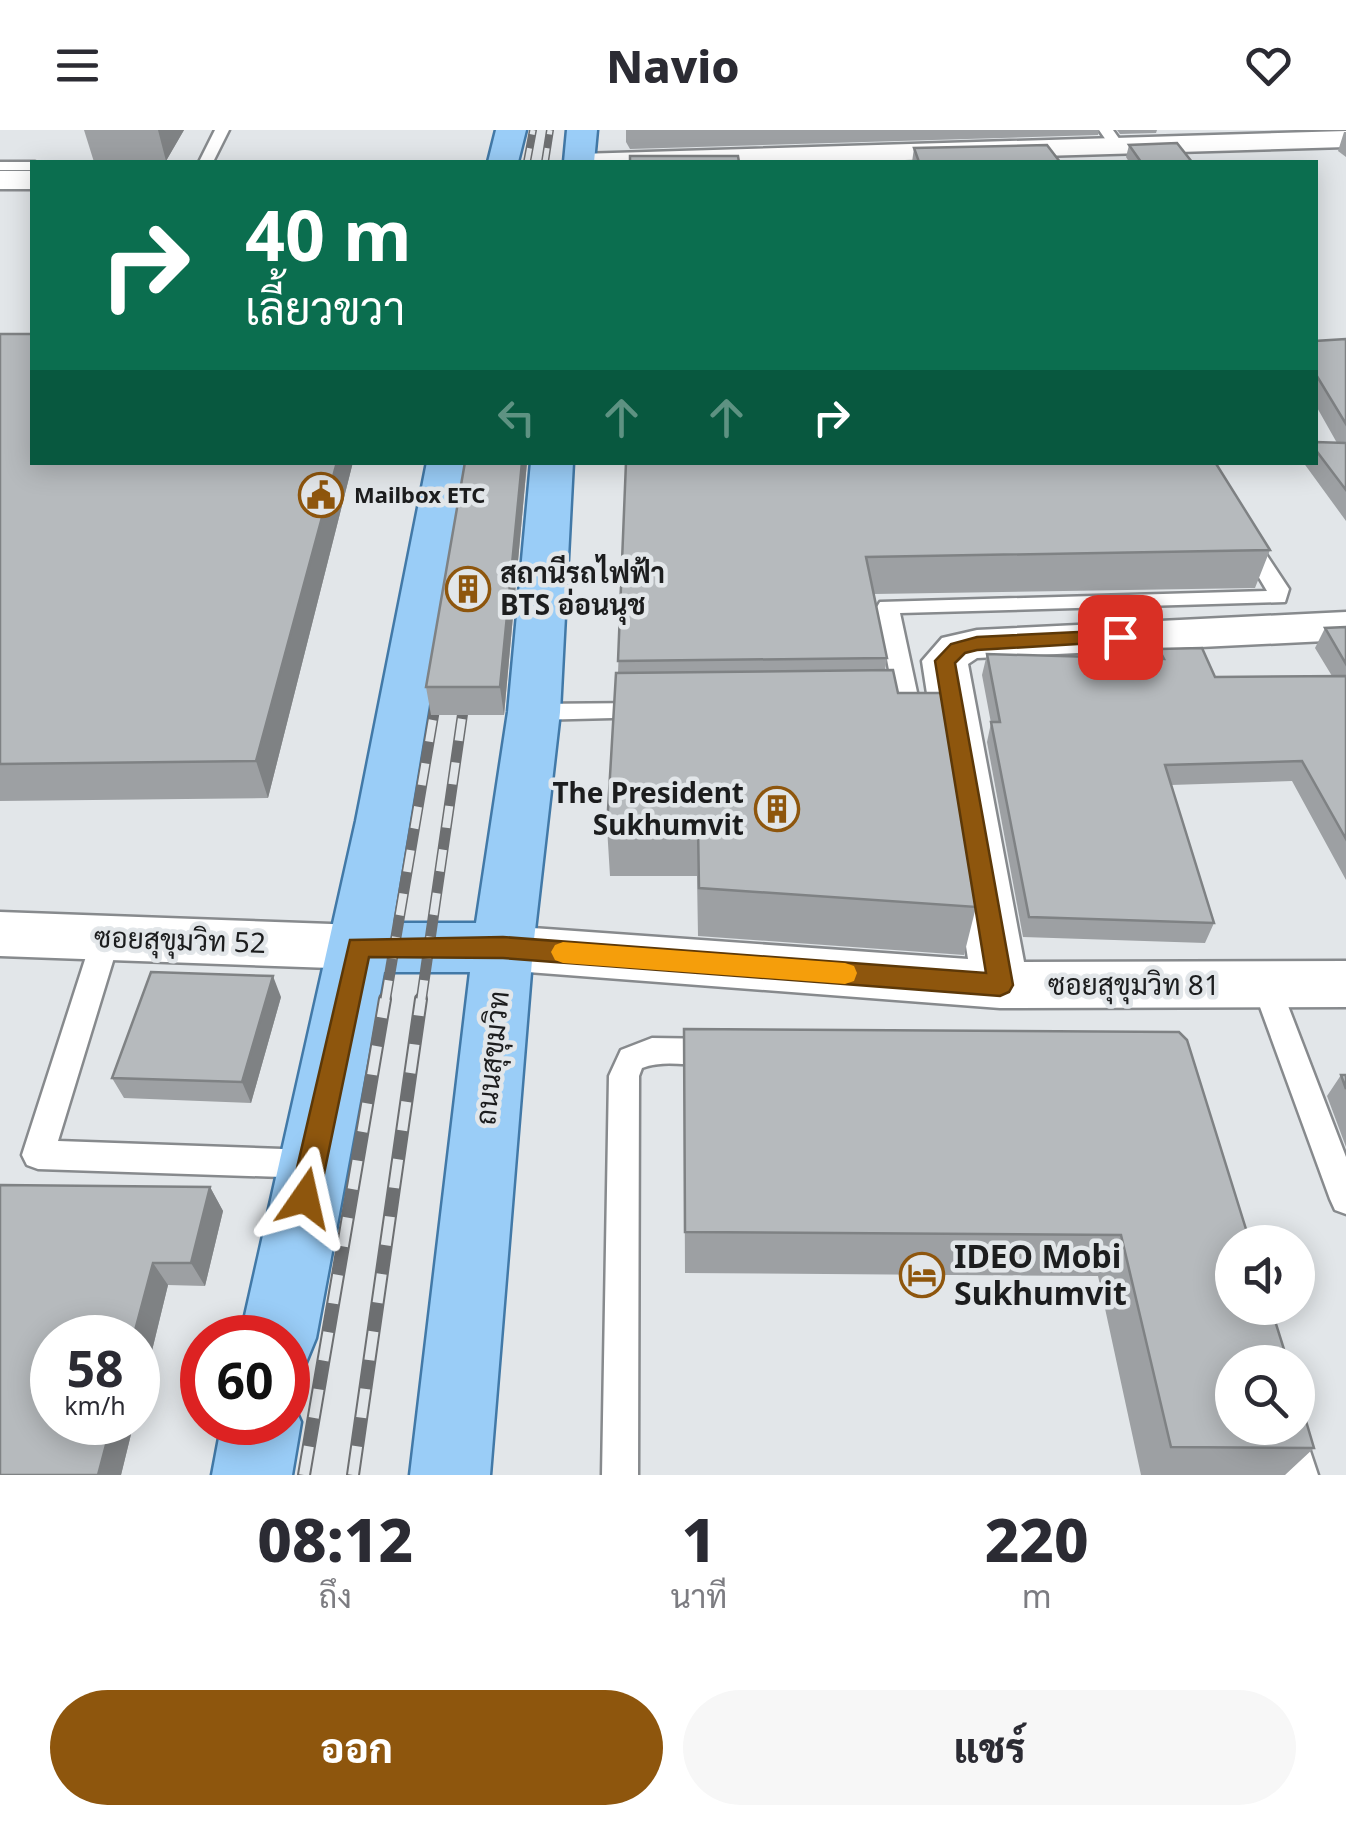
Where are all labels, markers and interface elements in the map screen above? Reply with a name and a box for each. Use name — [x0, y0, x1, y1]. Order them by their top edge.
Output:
text: Navio — [606, 35, 740, 96]
icon: menu — [50, 38, 105, 93]
icon: heart — [1241, 38, 1296, 93]
text: 40 m — [245, 186, 412, 282]
icon: right — [80, 200, 210, 330]
text: เลี้ยวขวา — [245, 277, 405, 338]
icon: left — [489, 390, 544, 445]
icon: ahead — [594, 390, 649, 445]
icon: ahead — [699, 390, 754, 445]
icon: right — [804, 390, 859, 445]
public building icon: Mailbox ETC — [298, 472, 344, 518]
place label: Mailbox ETC — [354, 479, 485, 509]
place label: สถานีรถไฟฟ้า BTS อ่อนนุช — [500, 553, 665, 625]
building icon: สถานีรถไฟฟ้า BTS อ่อนนุช — [445, 566, 491, 612]
pin — [1078, 595, 1163, 680]
icon: arrive — [1093, 610, 1148, 665]
place label: The President Sukhumvit — [552, 773, 744, 843]
building icon: The President Sukhumvit — [754, 786, 800, 832]
street label: ซอยสุขุมวิท 52 — [93, 917, 267, 963]
street label: ซอยสุขุมวิท 81 — [1048, 965, 1220, 1005]
street label: ถนนสุขุมวิท — [465, 989, 519, 1127]
position arrow — [253, 1146, 357, 1250]
map controls — [1215, 1225, 1315, 1445]
button: sound — [1215, 1225, 1315, 1325]
place label: IDEO Mobi Sukhumvit — [954, 1234, 1127, 1314]
hotel icon: IDEO Mobi Sukhumvit — [899, 1252, 945, 1298]
speed limit sign: 60 — [180, 1315, 310, 1445]
text: 58 — [66, 1334, 124, 1402]
button: search — [1215, 1345, 1315, 1445]
text: km/h — [64, 1388, 126, 1422]
text: 08:12 — [257, 1498, 413, 1580]
text: 1 — [682, 1498, 716, 1580]
text: 220 — [985, 1498, 1089, 1580]
text: ถึง — [319, 1574, 352, 1617]
text: นาที — [670, 1574, 727, 1617]
text: m — [1022, 1574, 1052, 1617]
button: ออก — [50, 1690, 663, 1805]
button: แชร์ — [683, 1690, 1296, 1805]

